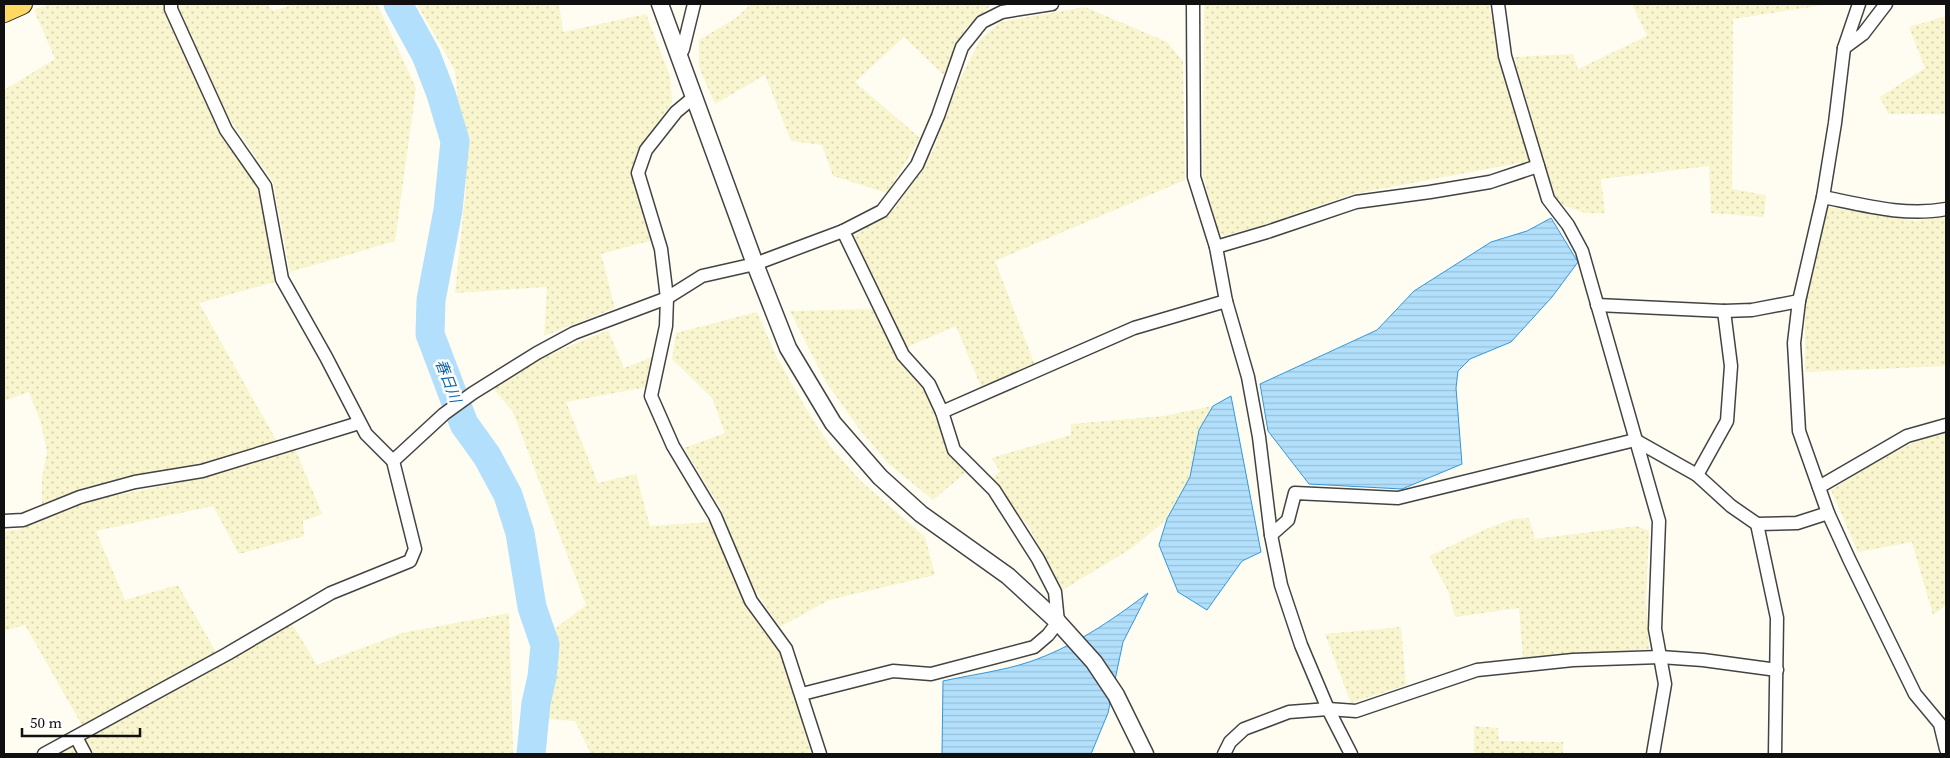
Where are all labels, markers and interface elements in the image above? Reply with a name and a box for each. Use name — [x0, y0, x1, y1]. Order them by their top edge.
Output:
water label: 春日川 — [431, 356, 467, 407]
scale bar — [22, 706, 140, 738]
text: 50 m — [30, 712, 62, 733]

